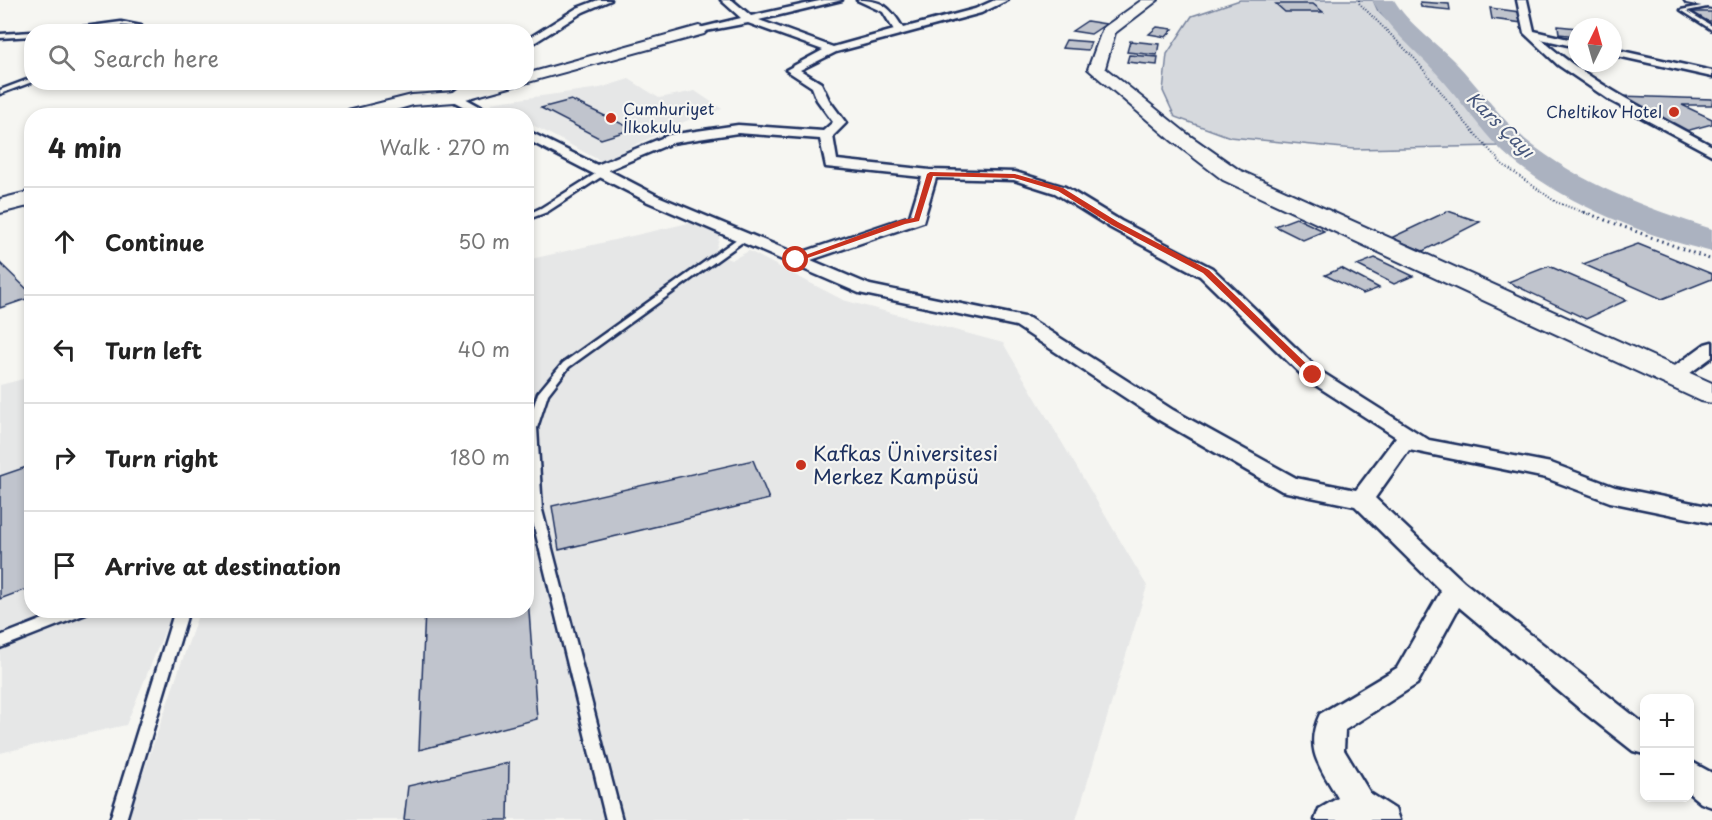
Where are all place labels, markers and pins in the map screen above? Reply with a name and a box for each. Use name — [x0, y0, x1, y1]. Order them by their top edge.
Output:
place label: Cumhuriyet İlkokulu — [623, 96, 715, 138]
place label: Cheltikov Hotel — [1546, 99, 1662, 123]
marker: Cheltikov Hotel — [1667, 105, 1681, 119]
marker: Cumhuriyet İlkokulu — [604, 111, 618, 125]
place label: Kafkas Üniversitesi Merkez Kampüsü — [813, 438, 998, 491]
marker: Kafkas Üniversitesi Merkez Kampüsü — [794, 458, 808, 472]

